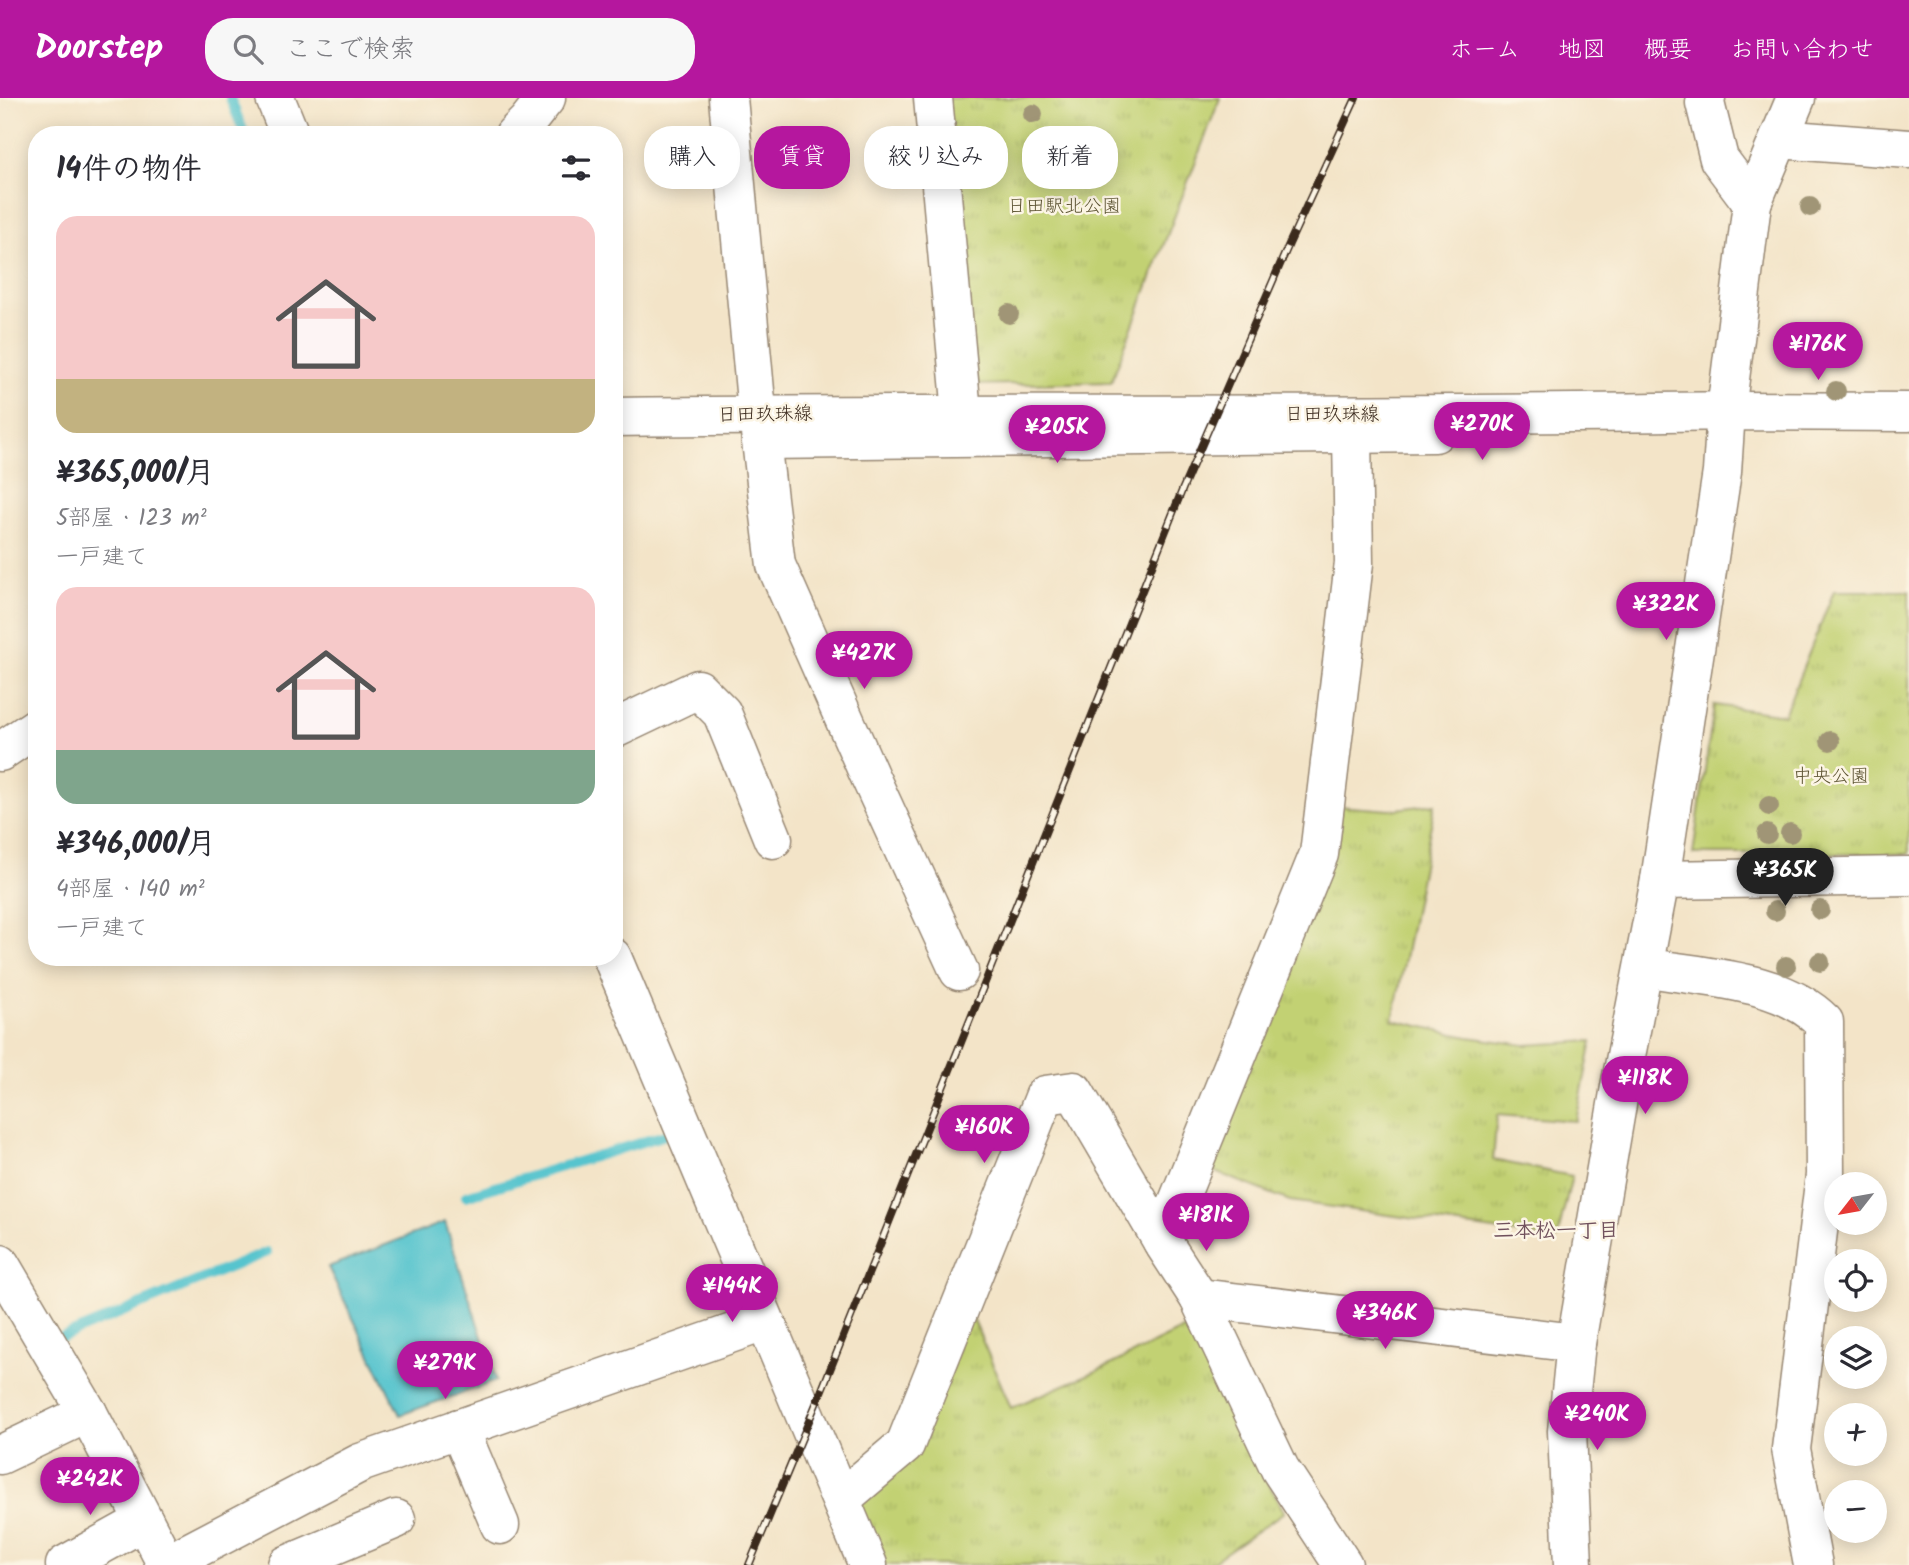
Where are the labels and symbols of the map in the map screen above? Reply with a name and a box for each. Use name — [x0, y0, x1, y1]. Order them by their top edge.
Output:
park label: 日田駅北公園 — [1007, 192, 1121, 222]
pin: ¥176K — [1769, 322, 1867, 382]
street label: 日田玖珠線 — [717, 399, 813, 431]
street label: 日田玖珠線 — [1284, 400, 1380, 430]
pin: ¥270K — [1433, 402, 1531, 462]
pin: ¥205K — [1008, 406, 1106, 465]
pin: ¥322K — [1617, 582, 1715, 642]
pin: ¥427K — [815, 632, 913, 691]
park label: 中央公園 — [1793, 762, 1869, 792]
pin: ¥365K — [1736, 848, 1834, 908]
pin: ¥118K — [1596, 1056, 1694, 1116]
pin: ¥160K — [935, 1105, 1033, 1165]
north arrow — [1824, 1172, 1886, 1236]
pin: ¥181K — [1157, 1194, 1255, 1253]
district label: 三本松一丁目 — [1493, 1215, 1619, 1248]
pin: ¥144K — [683, 1264, 781, 1324]
pin: ¥346K — [1336, 1292, 1434, 1351]
pin: ¥279K — [396, 1342, 494, 1401]
pin: ¥240K — [1548, 1392, 1646, 1452]
pin: ¥242K — [41, 1458, 139, 1517]

